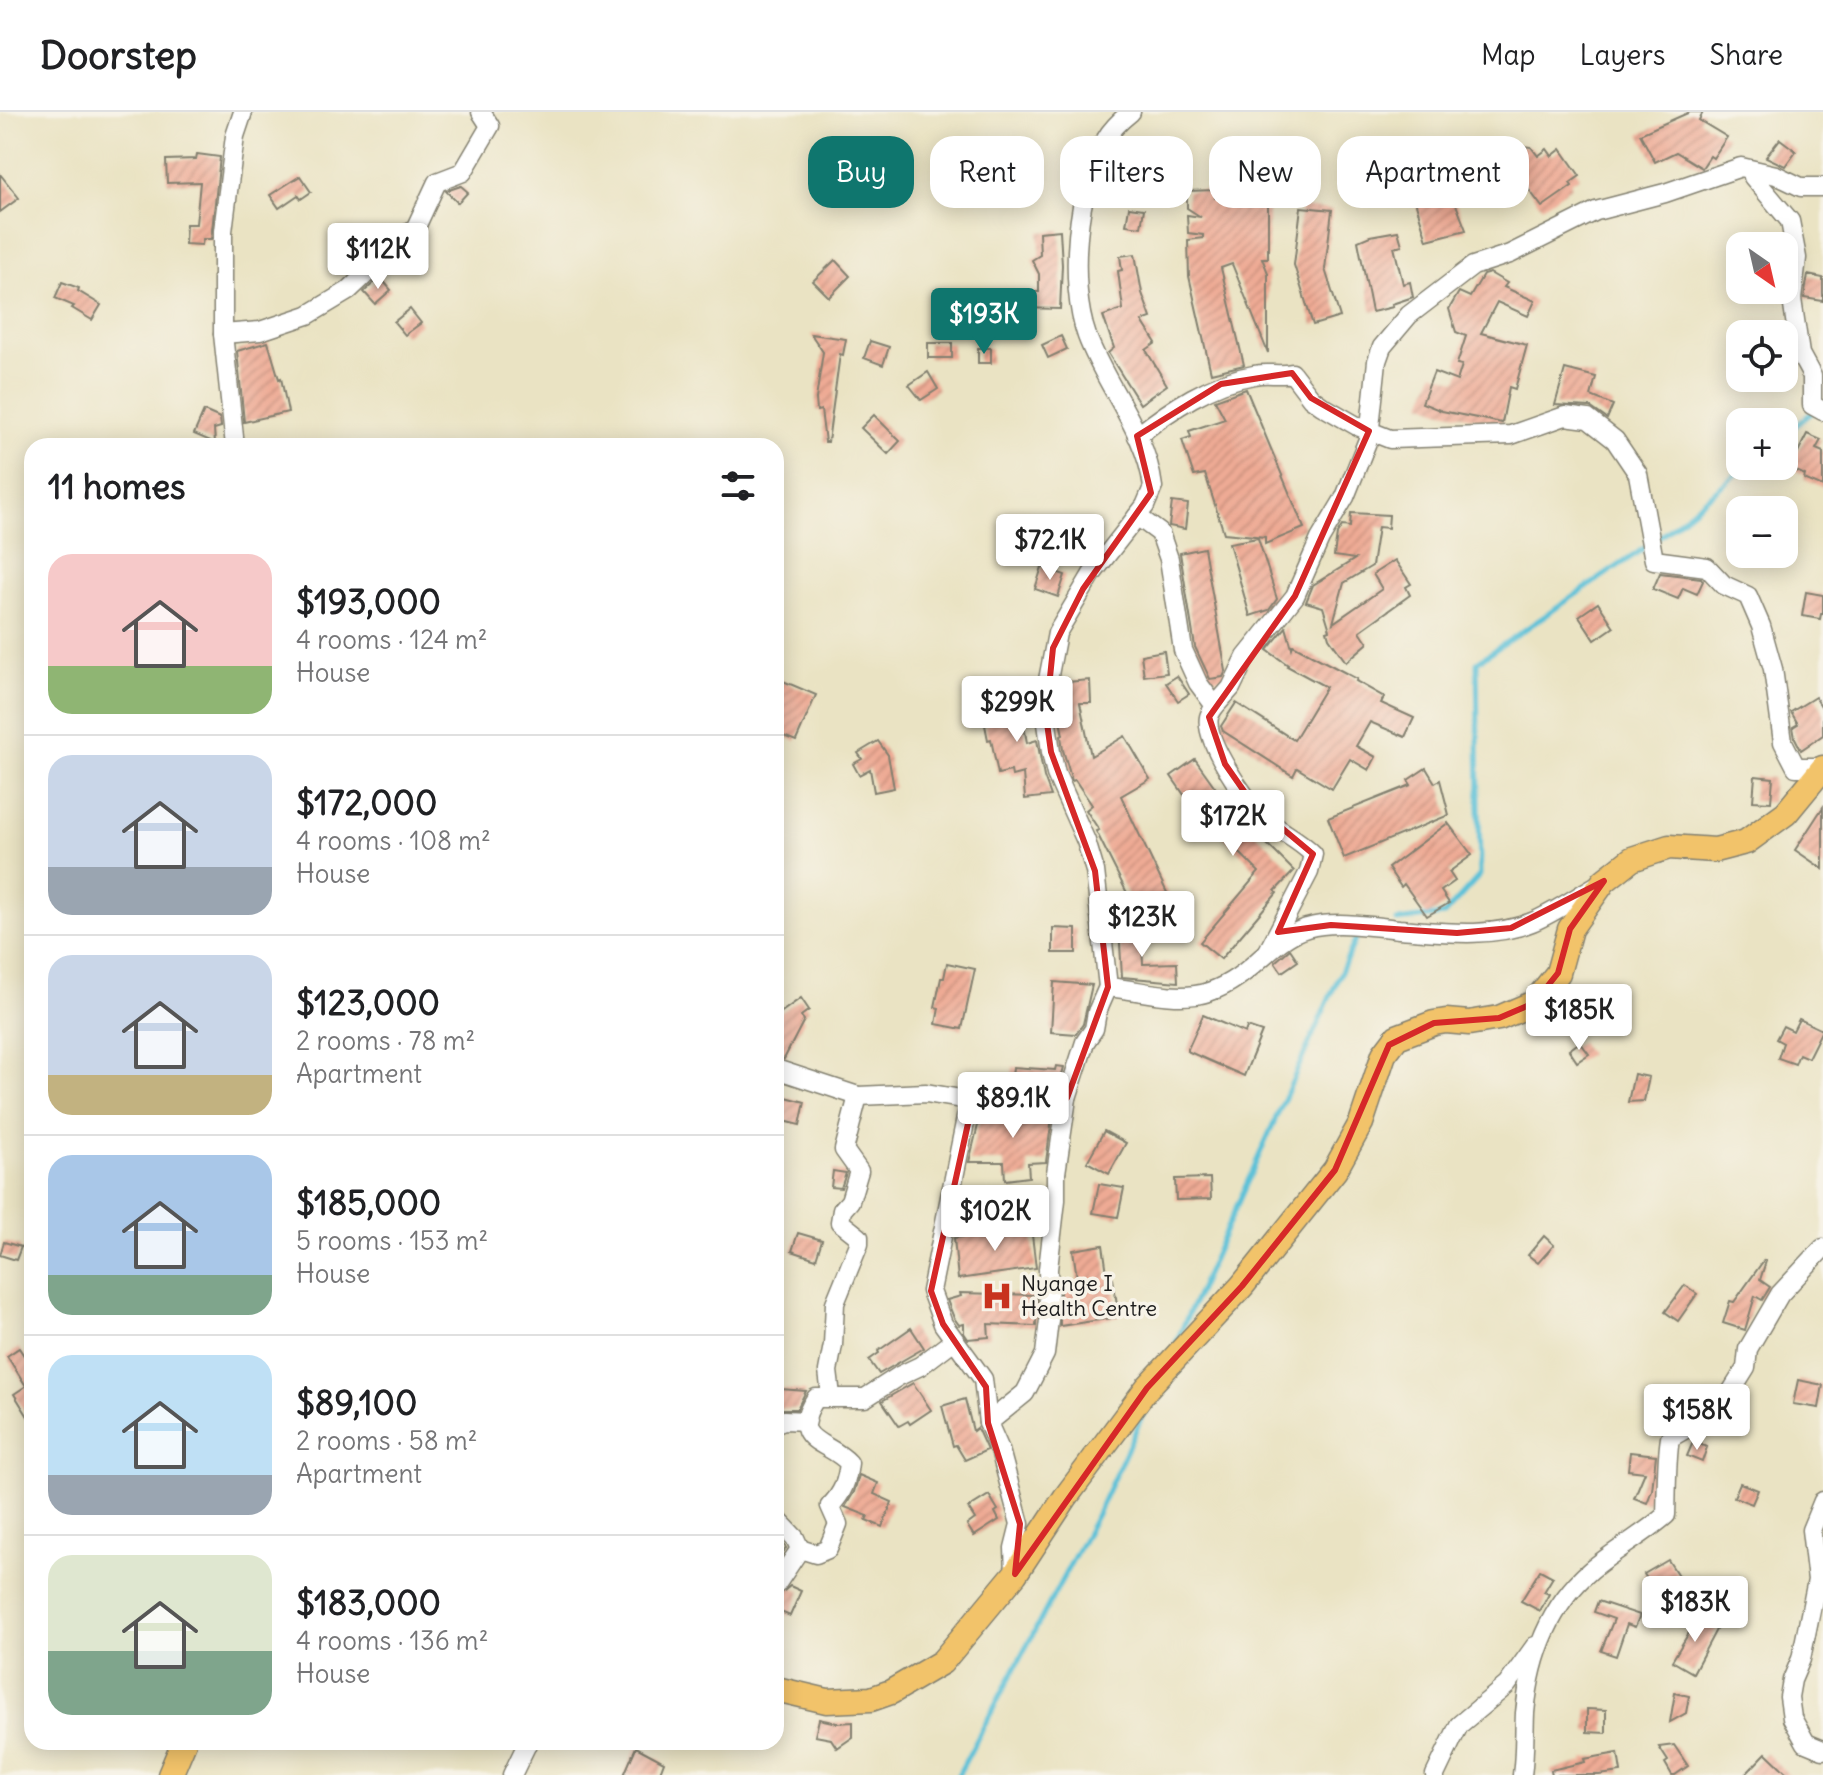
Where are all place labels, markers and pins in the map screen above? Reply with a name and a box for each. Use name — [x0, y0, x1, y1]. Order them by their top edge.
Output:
pin: $112K — [322, 223, 434, 291]
pin: $193K — [928, 288, 1040, 356]
pin: $72.1K — [985, 514, 1115, 582]
pin: $299K — [961, 676, 1073, 744]
pin: $172K — [1177, 790, 1289, 858]
pin: $123K — [1086, 891, 1198, 959]
pin: $185K — [1523, 984, 1635, 1052]
pin: $89.1K — [948, 1072, 1078, 1140]
pin: $102K — [939, 1185, 1051, 1253]
place label: Nyange I Health Centre — [1021, 1269, 1157, 1322]
hospital icon: Nyange I Health Centre — [980, 1279, 1014, 1313]
pin: $158K — [1641, 1384, 1753, 1452]
pin: $183K — [1639, 1576, 1751, 1644]

